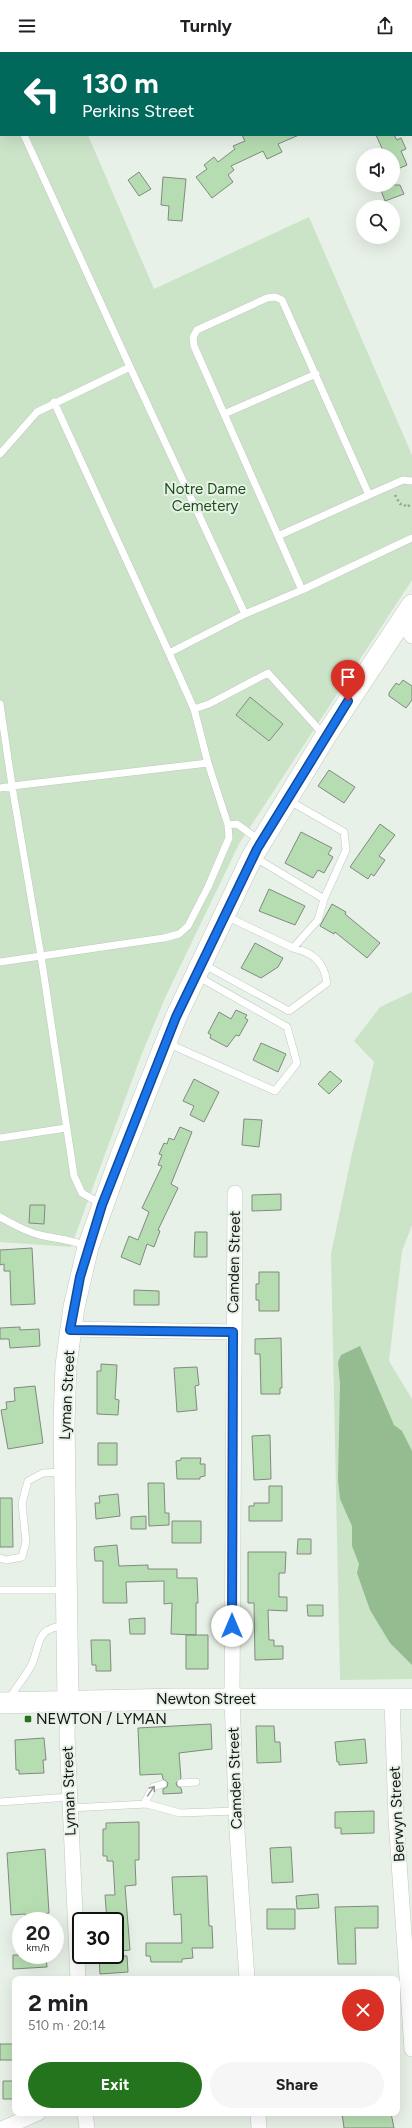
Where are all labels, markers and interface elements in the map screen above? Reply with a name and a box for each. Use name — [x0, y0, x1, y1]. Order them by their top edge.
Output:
icon: menu — [16, 15, 38, 37]
text: Turnly — [180, 15, 232, 37]
icon: share — [374, 15, 396, 37]
text: 130 m — [82, 66, 159, 100]
icon: left — [16, 68, 68, 120]
text: Perkins Street — [82, 100, 194, 122]
map controls — [356, 148, 400, 244]
button: sound — [356, 148, 400, 192]
button: search — [356, 200, 400, 244]
park label: Notre Dame Cemetery — [164, 480, 246, 515]
pin — [331, 660, 365, 701]
icon: arrive — [337, 666, 359, 688]
street label: Camden Street — [224, 1210, 244, 1313]
street label: Lyman Street — [56, 1349, 78, 1440]
position arrow — [211, 1605, 253, 1647]
street label: Newton Street — [156, 1690, 256, 1708]
place label: NEWTON / LYMAN — [36, 1710, 167, 1728]
marker: NEWTON / LYMAN — [23, 1714, 33, 1724]
street label: Camden Street — [224, 1726, 246, 1829]
street label: Lyman Street — [58, 1745, 80, 1836]
street label: Berwyn Street — [385, 1765, 409, 1862]
one-way arrow — [147, 1786, 155, 1797]
speed limit sign: 30 — [72, 1912, 124, 1964]
text: 20 — [26, 1921, 50, 1945]
text: km/h — [27, 1941, 49, 1954]
text: 2 min — [28, 1988, 88, 2017]
button: close — [342, 1989, 384, 2031]
text: 510 m · 20:14 — [28, 2018, 106, 2033]
button: Exit — [28, 2062, 202, 2108]
button: Share — [210, 2062, 384, 2108]

